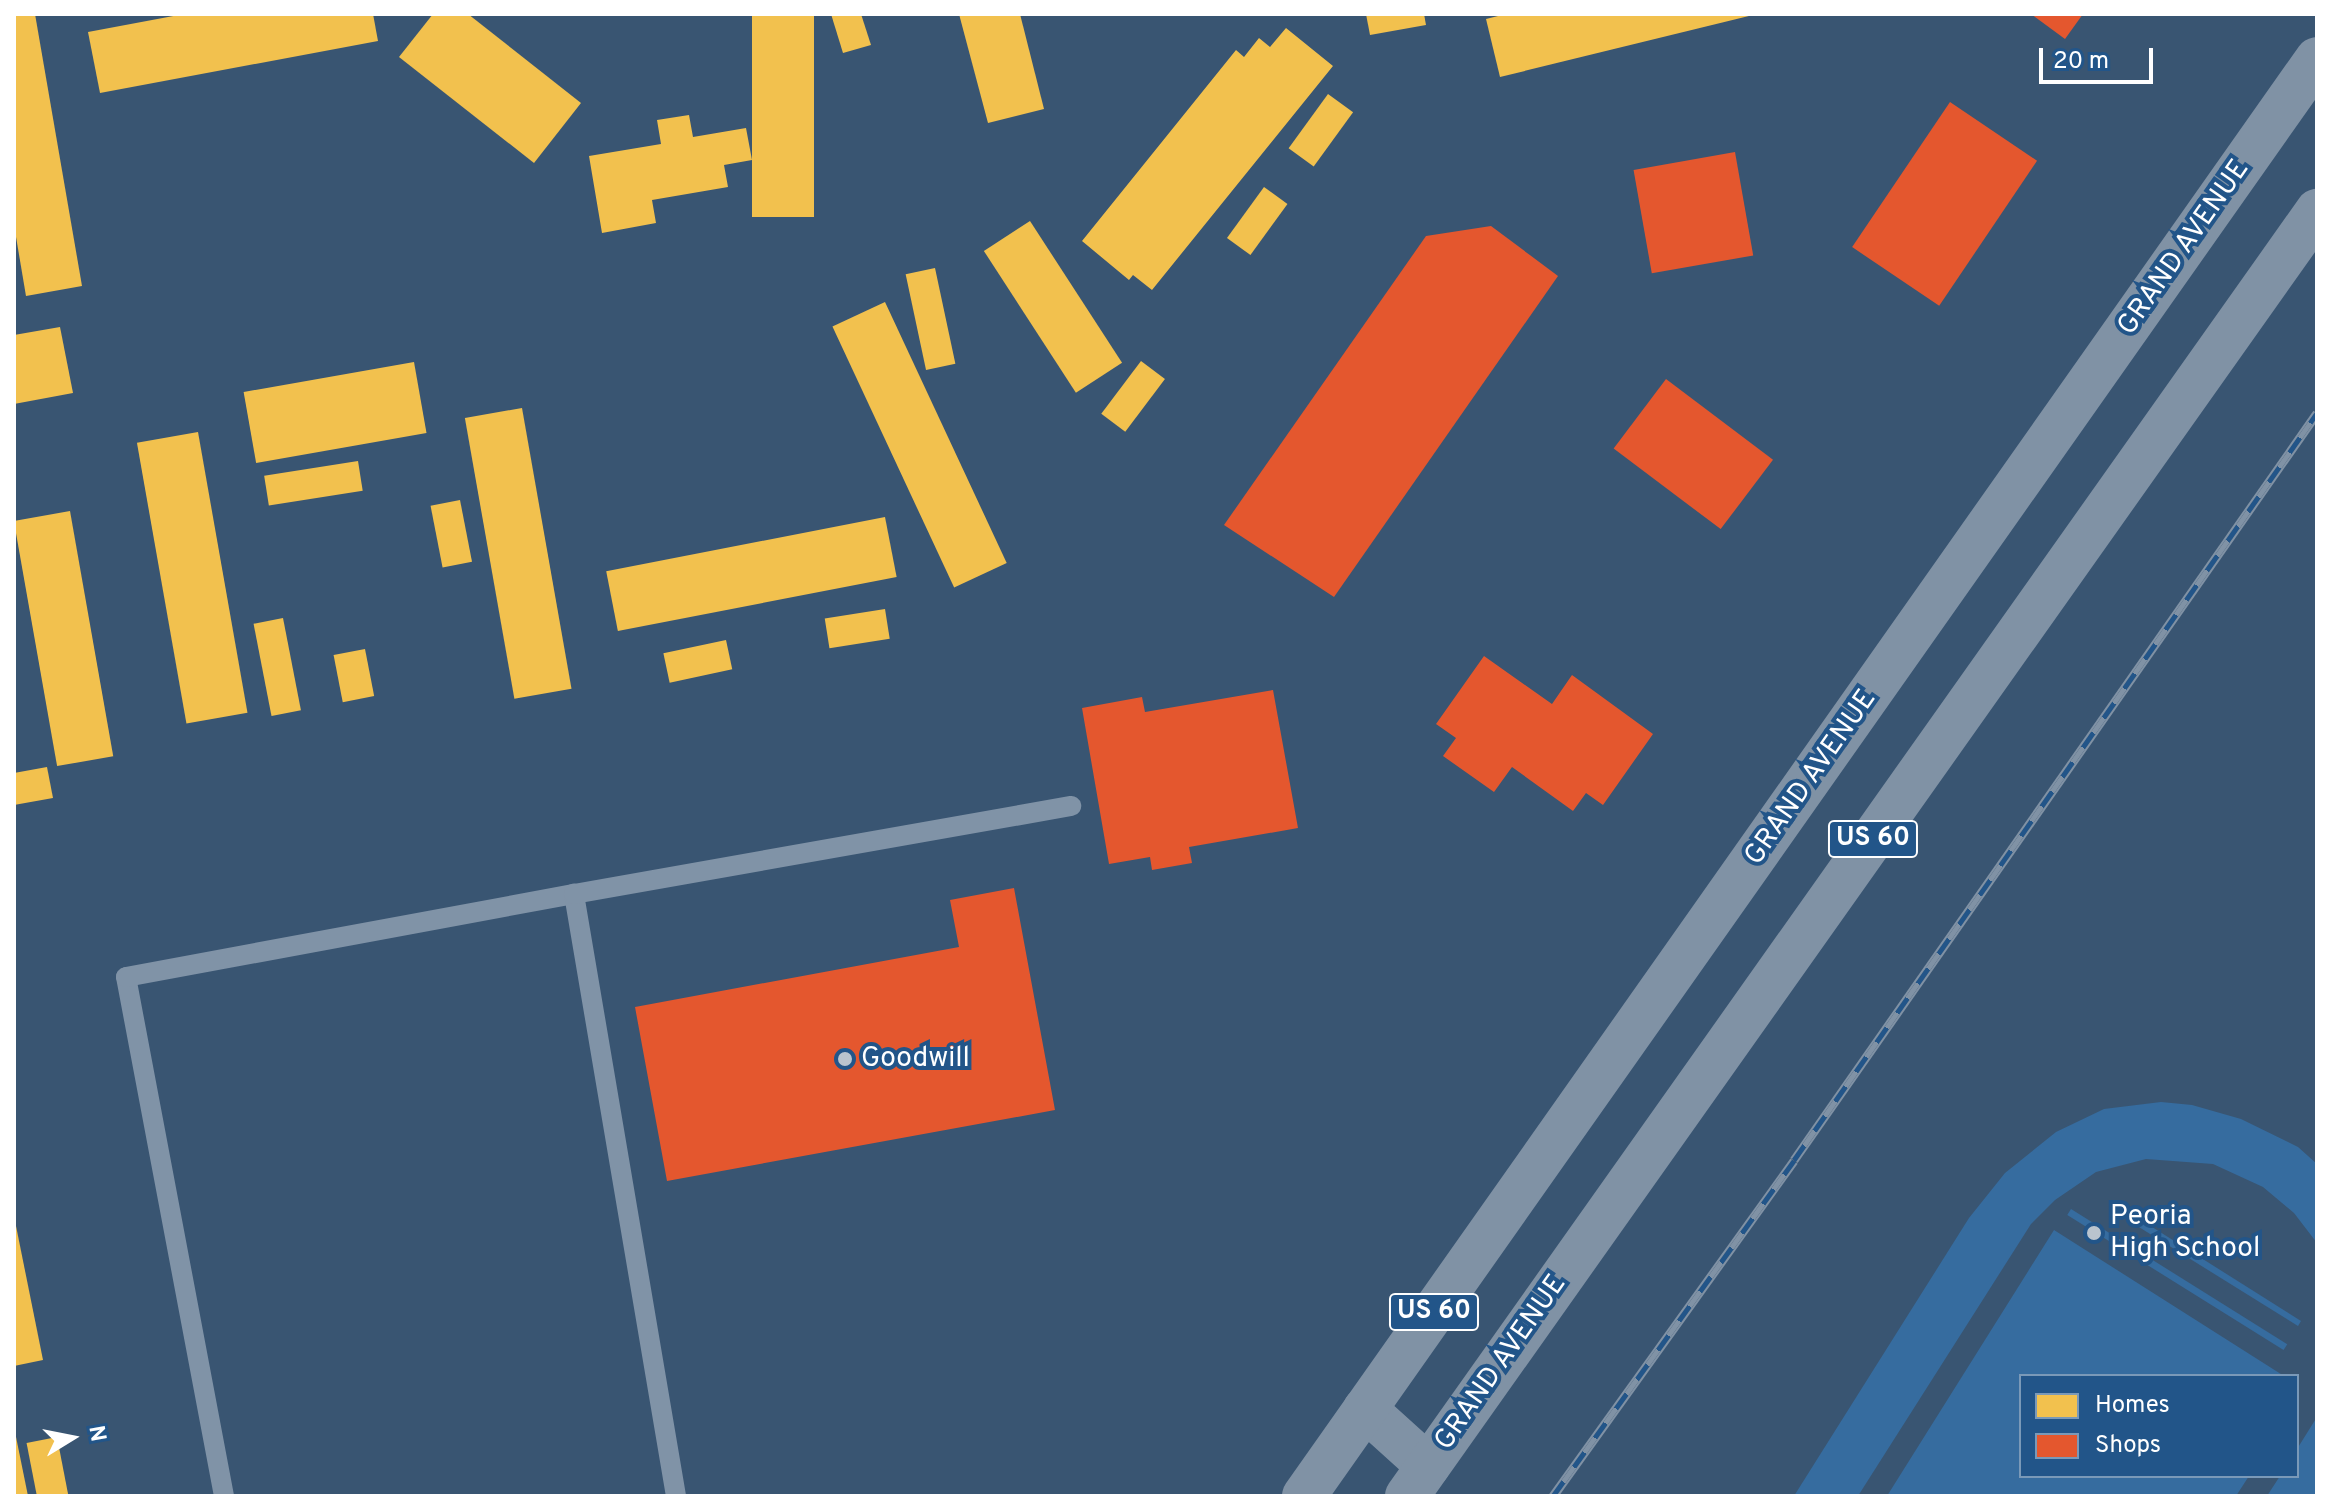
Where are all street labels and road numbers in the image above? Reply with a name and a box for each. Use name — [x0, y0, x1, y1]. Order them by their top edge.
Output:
street label: GRAND AVENUE — [2111, 153, 2257, 343]
street label: GRAND AVENUE — [1738, 683, 1884, 873]
road number: US 60 — [1827, 817, 1919, 861]
street label: GRAND AVENUE — [1428, 1268, 1574, 1458]
road number: US 60 — [1388, 1290, 1480, 1334]

